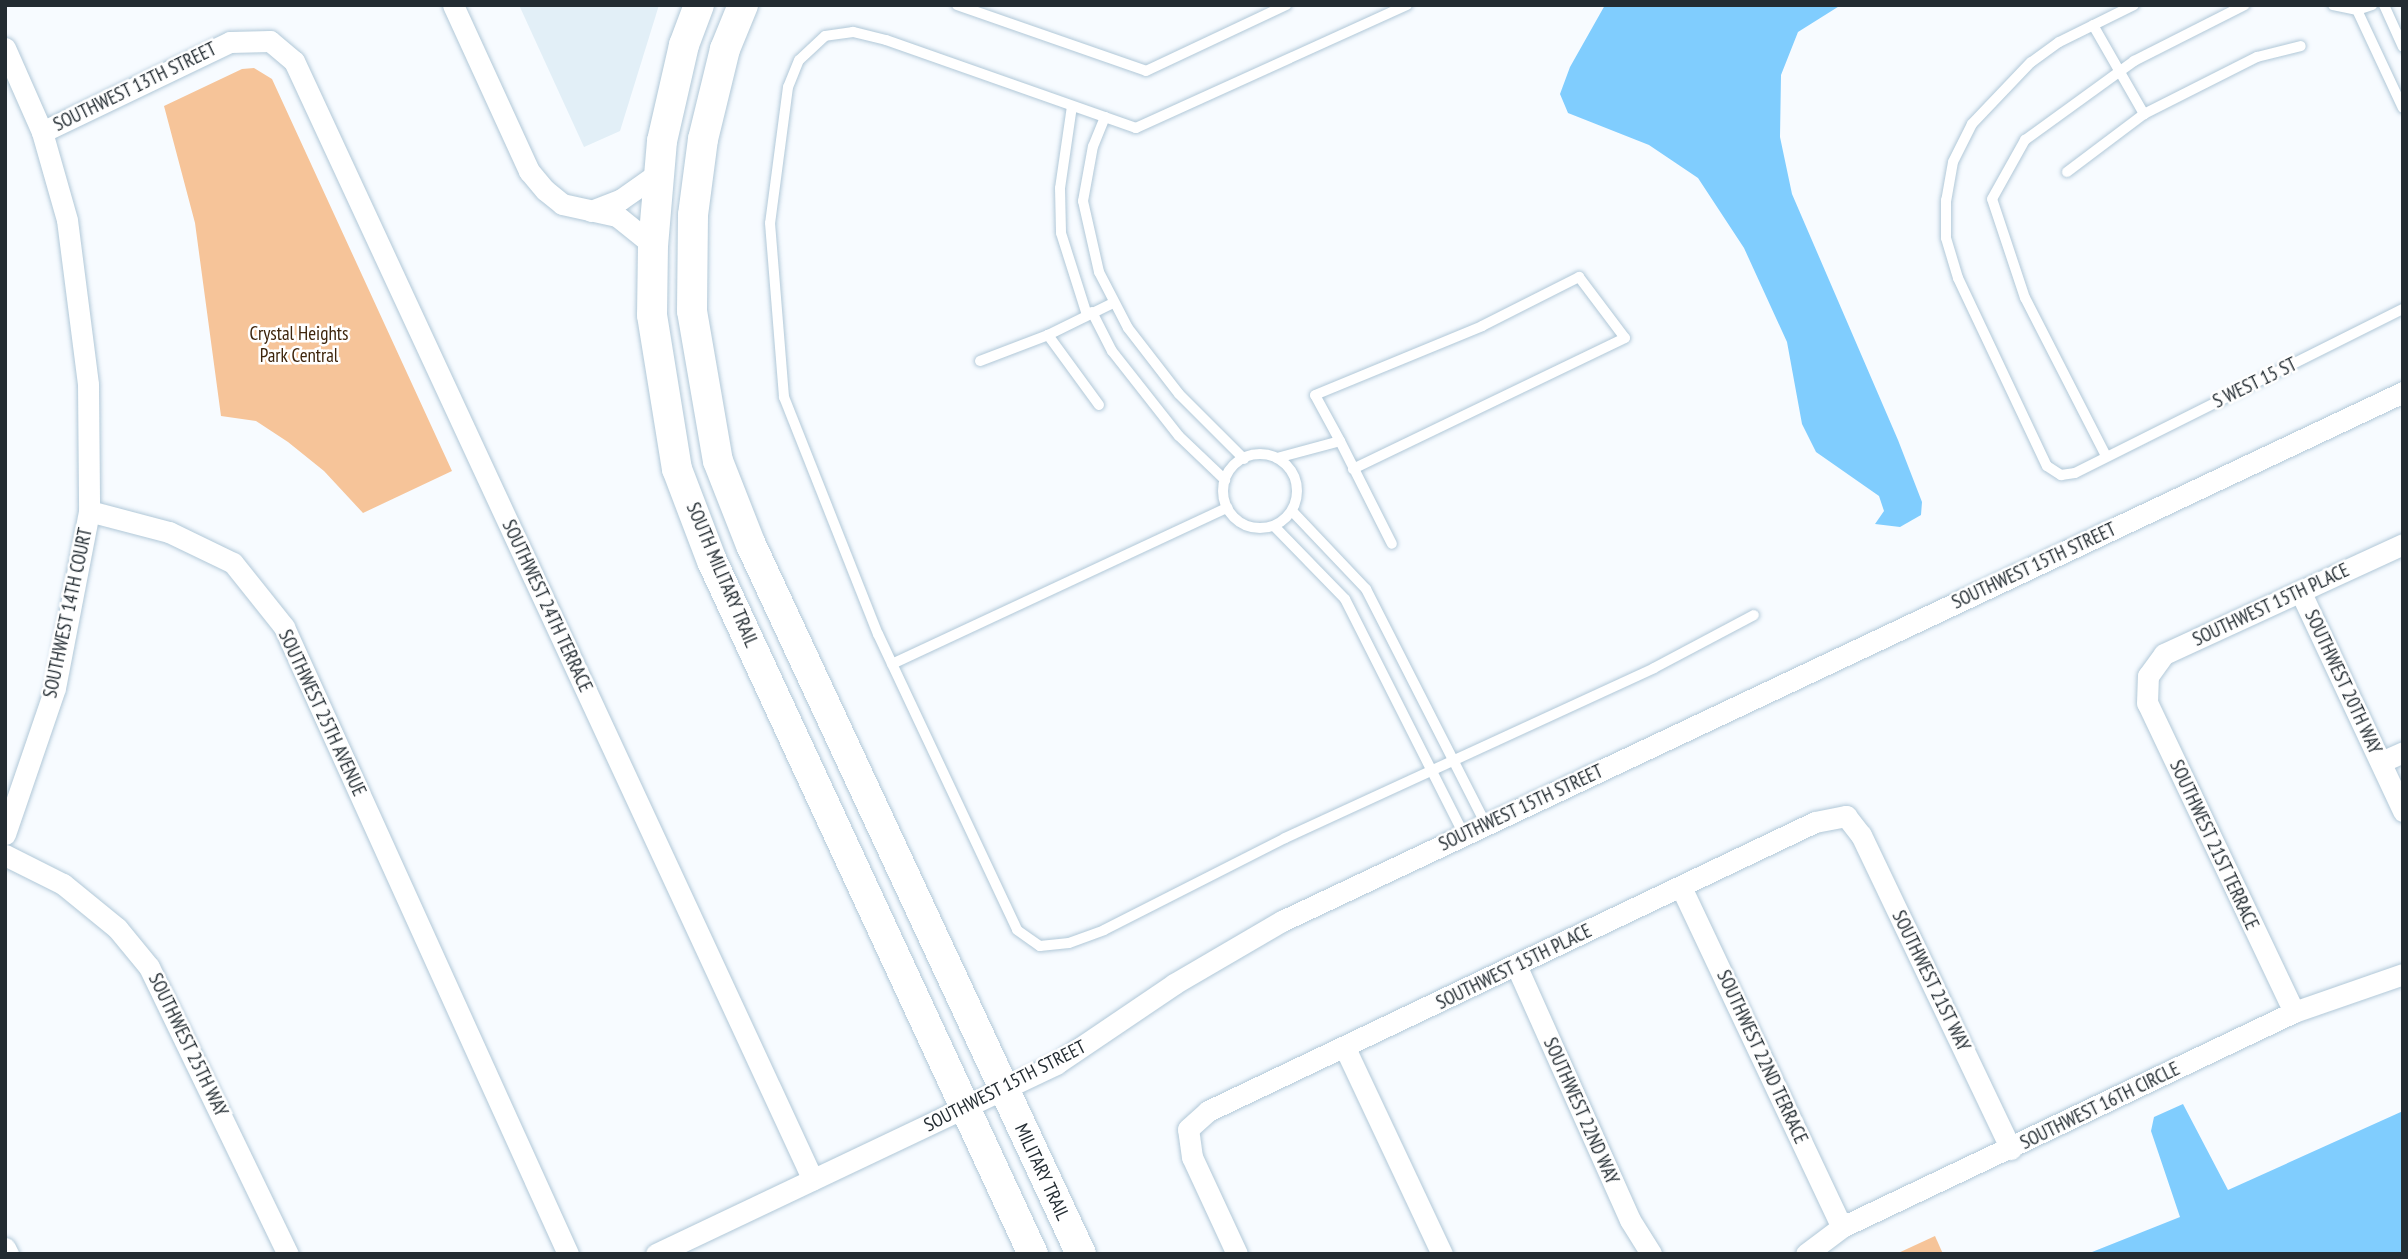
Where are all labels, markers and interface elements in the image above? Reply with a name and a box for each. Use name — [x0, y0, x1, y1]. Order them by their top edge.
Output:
street label: SOUTHWEST 13TH STREET — [50, 38, 220, 136]
park label: Crystal Heights Park Central — [250, 323, 348, 367]
street label: S WEST 15 ST — [2209, 353, 2301, 413]
street label: SOUTH MILITARY TRAIL — [681, 499, 763, 651]
street label: SOUTHWEST 24TH TERRACE — [497, 516, 597, 696]
street label: SOUTHWEST 15TH STREET — [1948, 518, 2120, 614]
street label: SOUTHWEST 14TH COURT — [39, 526, 97, 700]
street label: SOUTHWEST 15TH PLACE — [2189, 559, 2353, 651]
street label: SOUTHWEST 20TH WAY — [2299, 606, 2387, 758]
street label: SOUTHWEST 25TH AVENUE — [273, 626, 371, 800]
street label: SOUTHWEST 21ST TERRACE — [2164, 756, 2264, 934]
street label: SOUTHWEST 15TH STREET — [1435, 760, 1607, 856]
street label: SOUTHWEST 21ST WAY — [1887, 906, 1975, 1056]
street label: SOUTHWEST 15TH PLACE — [1432, 919, 1596, 1015]
street label: SOUTHWEST 22ND TERRACE — [1712, 966, 1812, 1148]
street label: SOUTHWEST 25TH WAY — [143, 969, 233, 1121]
street label: SOUTHWEST 22ND WAY — [1538, 1034, 1624, 1188]
street label: SOUTHWEST 15TH STREET — [920, 1035, 1090, 1137]
street label: SOUTHWEST 16TH CIRCLE — [2016, 1057, 2184, 1155]
street label: MILITARY TRAIL — [1010, 1120, 1074, 1224]

